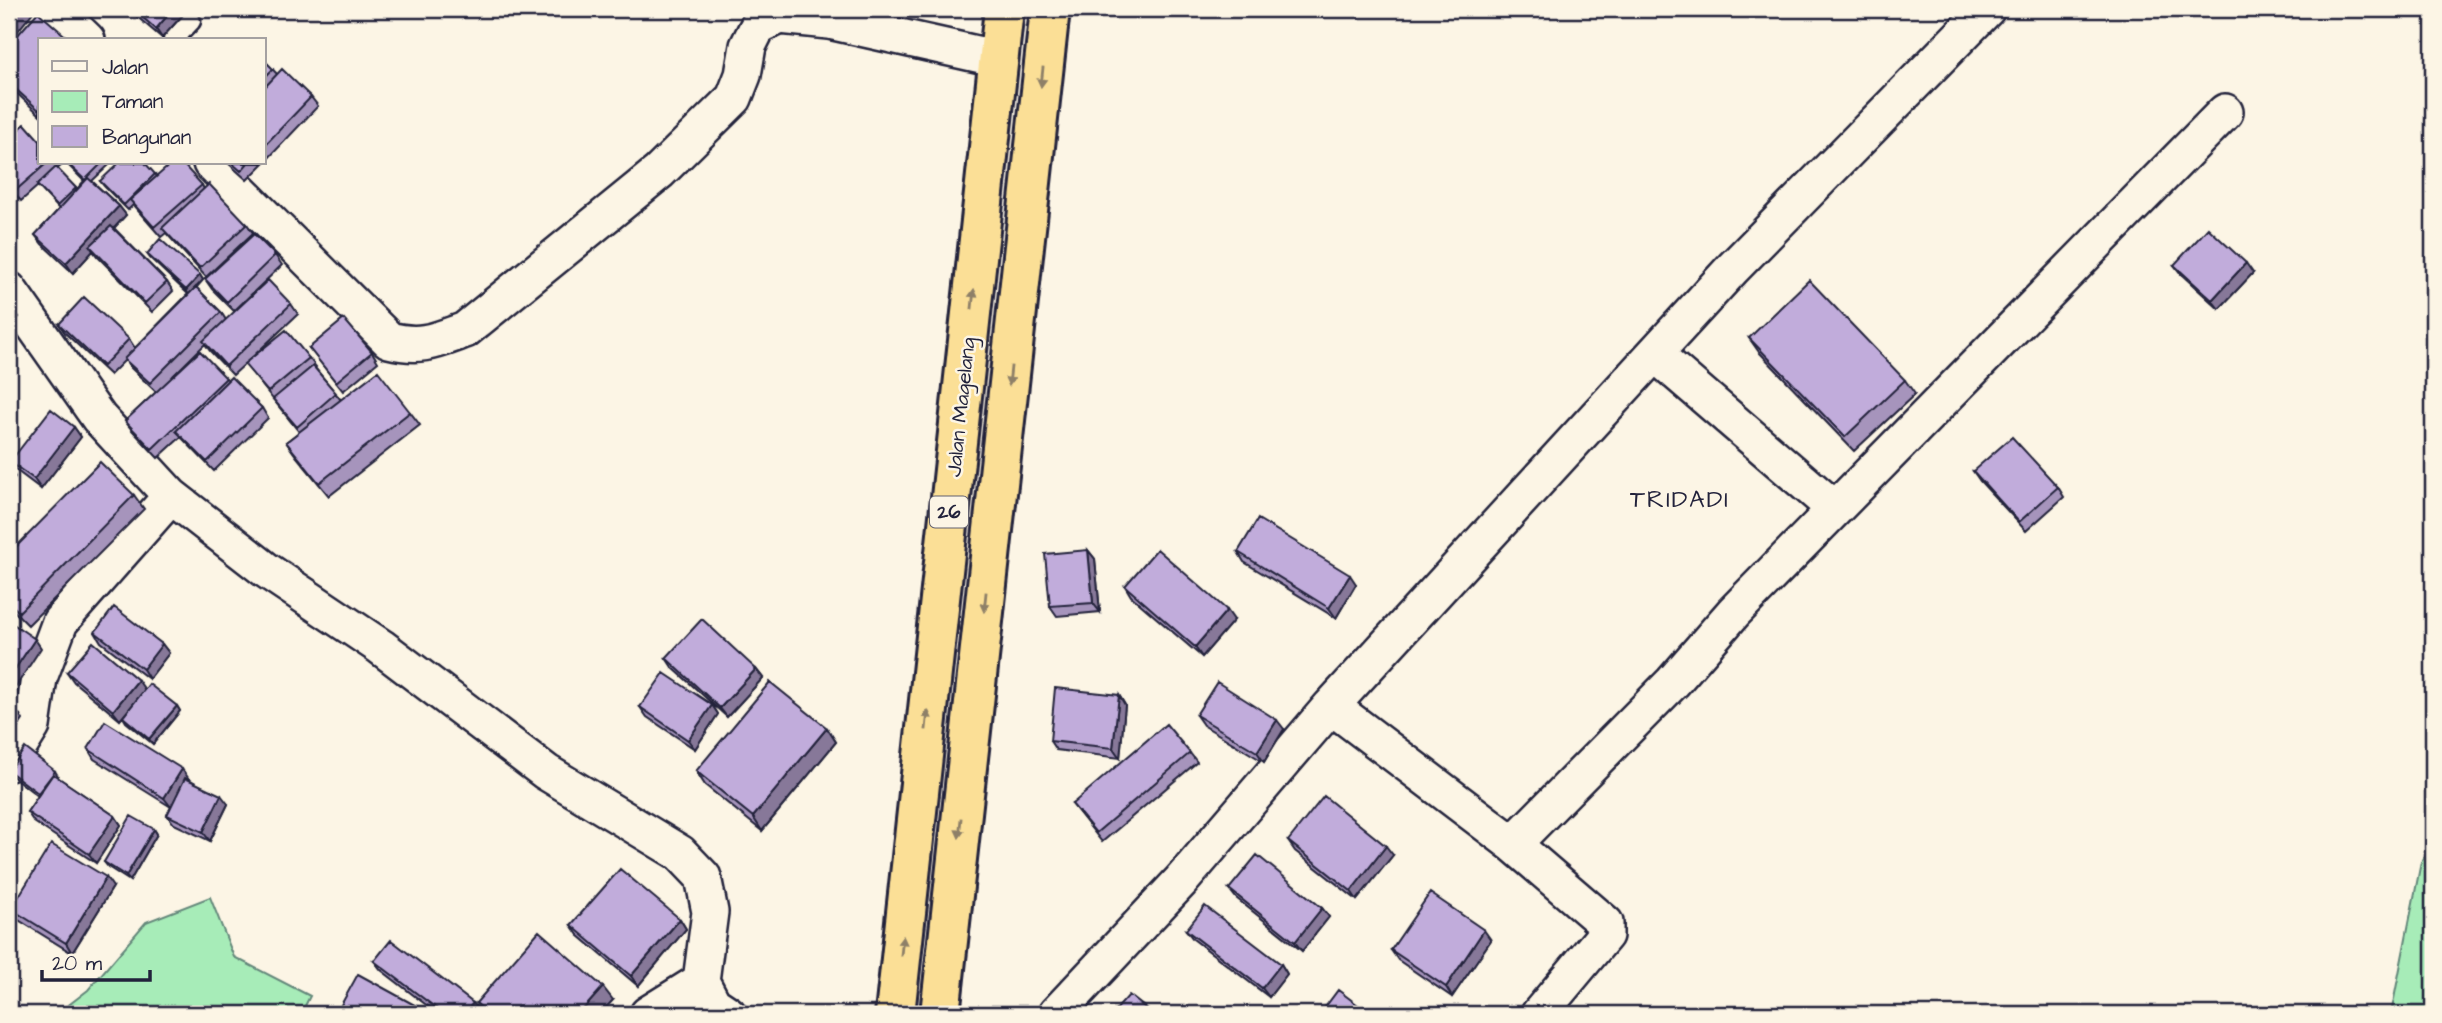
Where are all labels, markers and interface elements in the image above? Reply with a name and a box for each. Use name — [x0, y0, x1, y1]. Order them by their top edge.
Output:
legend — [38, 38, 266, 164]
text: Jalan — [102, 53, 148, 82]
one-way arrow — [1036, 66, 1047, 88]
text: Taman — [102, 87, 163, 116]
text: Bangunan — [102, 123, 191, 154]
one-way arrow — [967, 288, 978, 310]
street label: Jalan Magelang — [939, 336, 985, 478]
one-way arrow — [1004, 365, 1015, 387]
district label: TRIDADI — [1630, 483, 1730, 517]
road number: 26 — [930, 496, 968, 527]
one-way arrow — [979, 591, 990, 613]
one-way arrow — [921, 709, 932, 731]
one-way arrow — [955, 817, 966, 839]
one-way arrow — [897, 935, 908, 957]
scale bar — [42, 939, 150, 983]
text: 20 m — [52, 949, 103, 978]

